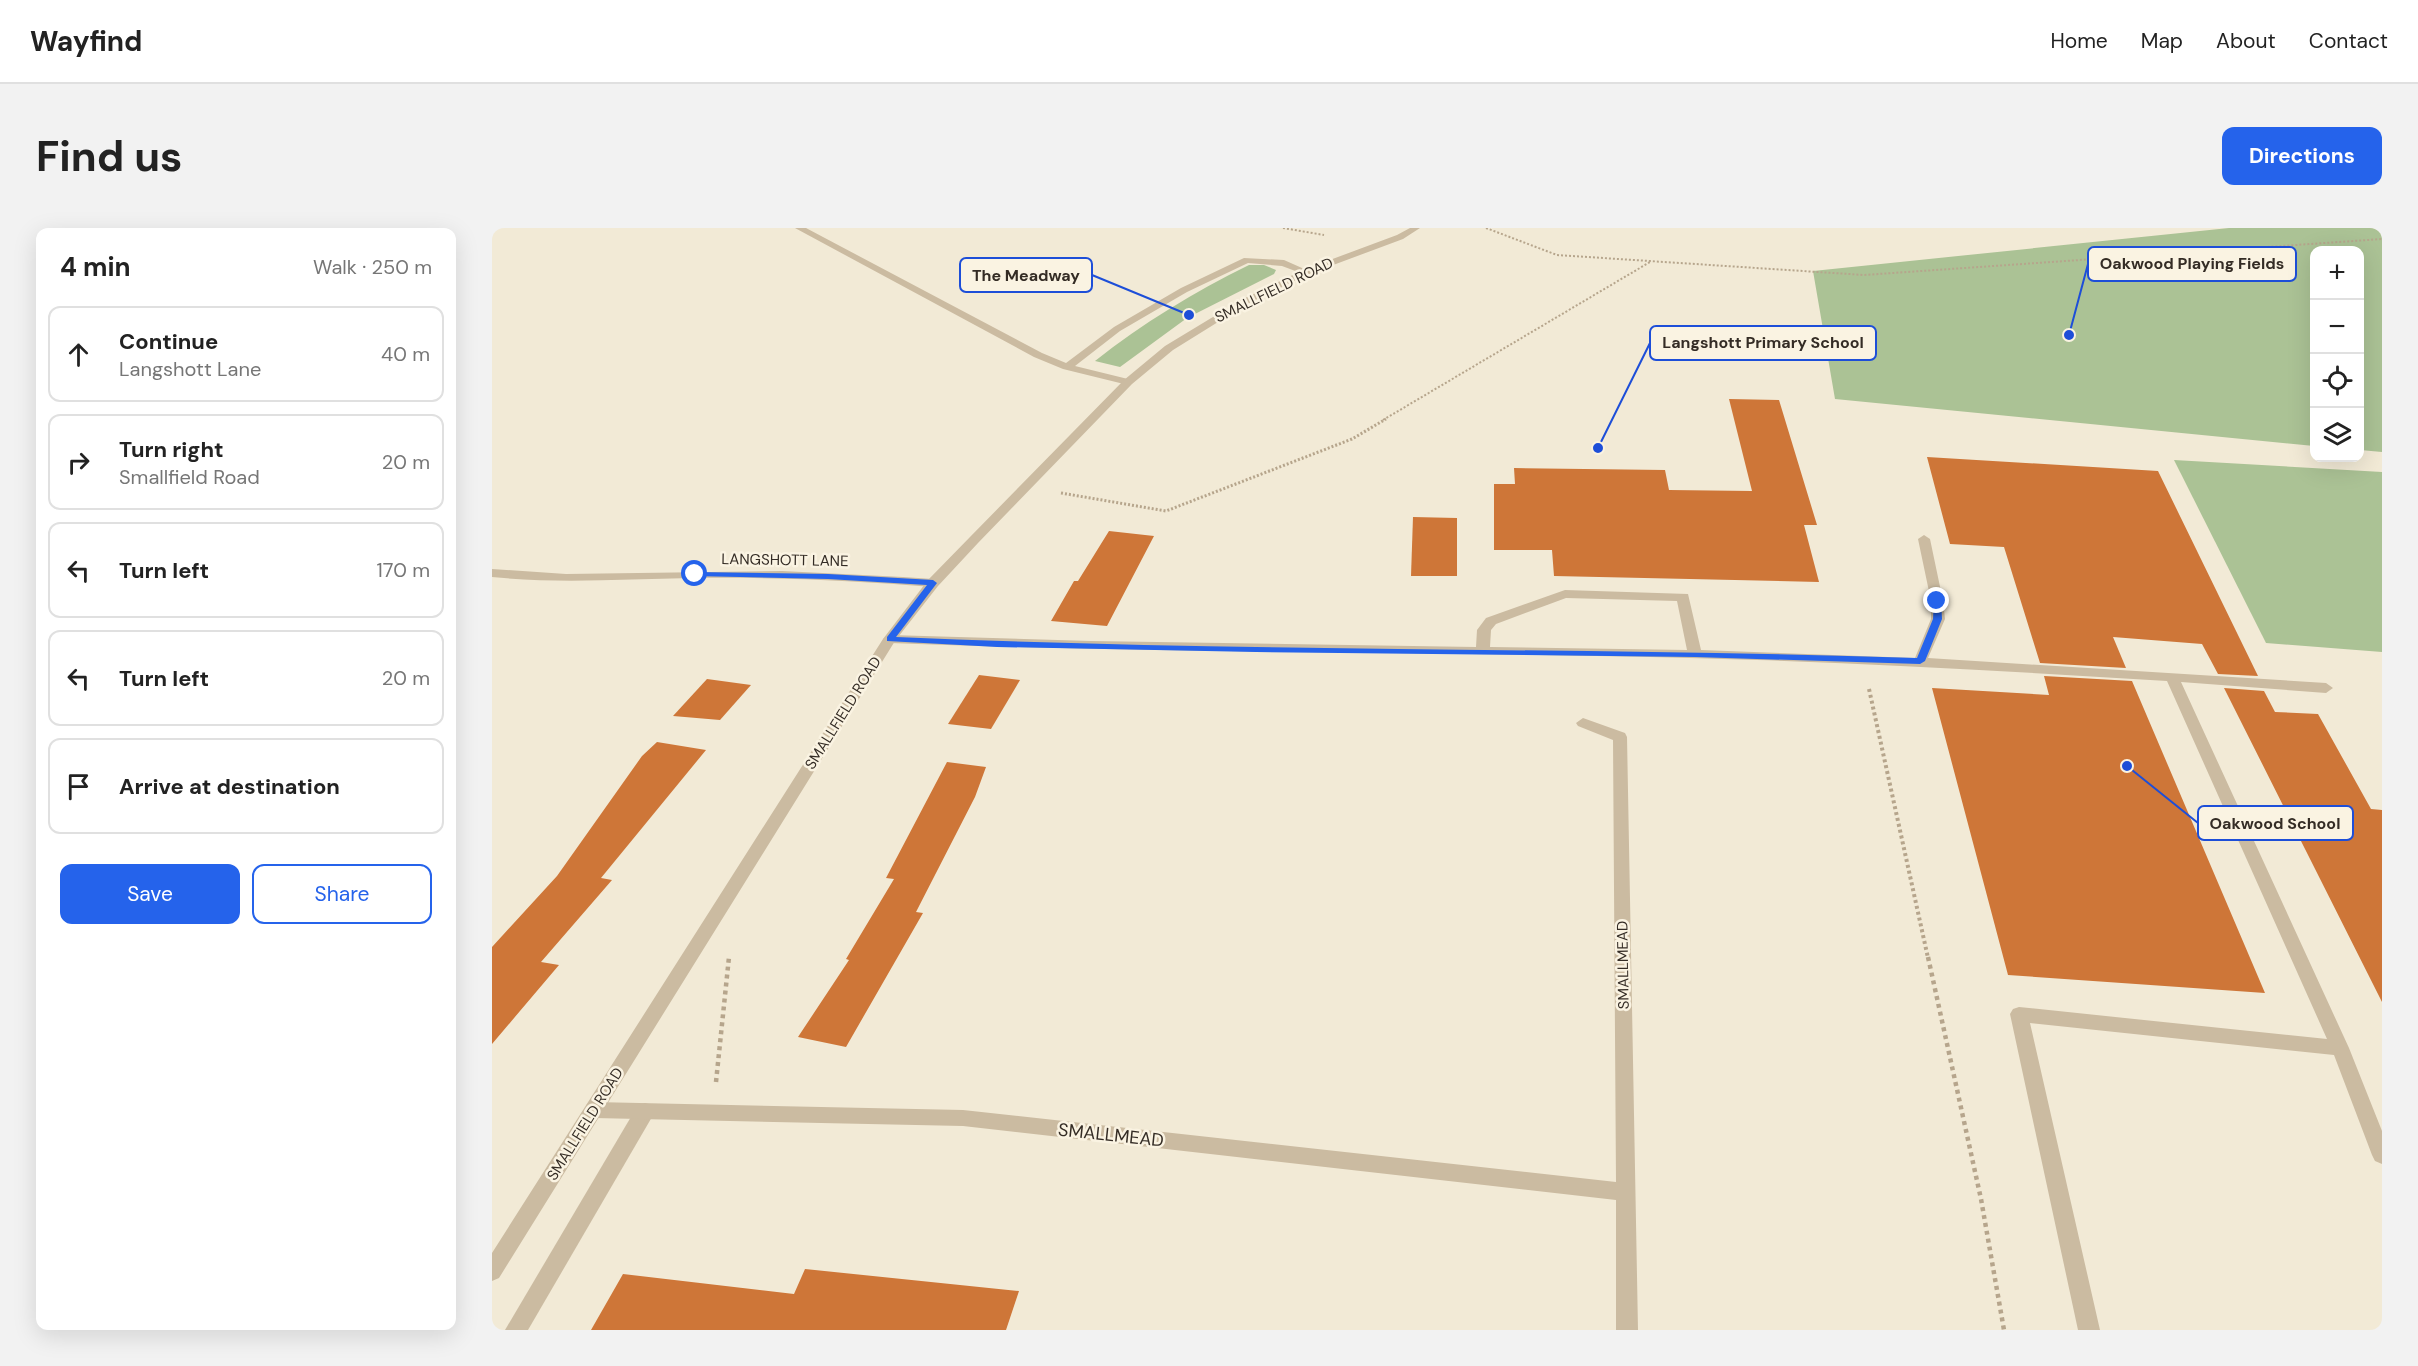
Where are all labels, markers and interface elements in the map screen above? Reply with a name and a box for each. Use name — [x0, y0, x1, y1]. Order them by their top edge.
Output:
text: Wayfind — [30, 23, 142, 60]
text: Home — [2050, 27, 2108, 55]
text: Map — [2141, 27, 2183, 55]
text: About — [2216, 27, 2276, 55]
text: Contact — [2309, 27, 2388, 55]
button: Directions — [2222, 127, 2382, 185]
text: Find us — [36, 129, 182, 184]
map controls — [2310, 246, 2364, 462]
button: + — [2310, 246, 2364, 300]
callout: Oakwood Playing Fields — [2088, 247, 2296, 281]
text: 4 min — [60, 250, 131, 284]
street label: SMALLFIELD ROAD — [1211, 253, 1337, 327]
text: Oakwood Playing Fields — [2100, 253, 2284, 274]
text: Walk · 250 m — [313, 254, 432, 280]
callout: The Meadway — [960, 258, 1092, 292]
text: The Meadway — [972, 265, 1080, 286]
button: − — [2310, 300, 2364, 354]
callout: Langshott Primary School — [1650, 326, 1876, 360]
text: Continue — [119, 327, 218, 356]
text: Langshott Primary School — [1662, 332, 1864, 353]
icon: ahead — [62, 338, 95, 371]
text: 40 m — [381, 341, 430, 367]
button: locate — [2310, 354, 2364, 408]
text: Langshott Lane — [119, 356, 261, 382]
button: layers — [2310, 408, 2364, 462]
text: Turn right — [119, 435, 224, 464]
icon: right — [62, 446, 95, 479]
text: 20 m — [382, 449, 430, 475]
text: Smallfield Road — [119, 464, 260, 490]
street label: LANGSHOTT LANE — [721, 549, 849, 571]
icon: left — [62, 554, 95, 587]
text: Turn left — [119, 556, 209, 585]
text: 170 m — [377, 557, 430, 583]
route start — [681, 560, 707, 586]
route end — [1923, 587, 1949, 613]
street label: SMALLFIELD ROAD — [800, 653, 886, 773]
icon: left — [62, 662, 95, 695]
text: Turn left — [119, 664, 209, 693]
text: 20 m — [382, 665, 430, 691]
icon: arrive — [62, 770, 95, 803]
text: Arrive at destination — [119, 772, 340, 801]
callout: Oakwood School — [2198, 806, 2353, 840]
text: Oakwood School — [2210, 813, 2340, 834]
button: Save — [60, 864, 240, 924]
button: Share — [252, 864, 432, 924]
street label: SMALLMEAD — [1612, 921, 1634, 1009]
street label: SMALLFIELD ROAD — [542, 1064, 628, 1184]
street label: SMALLMEAD — [1057, 1118, 1165, 1152]

